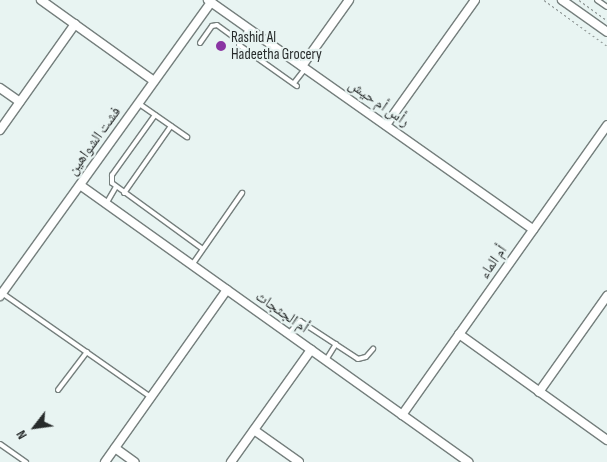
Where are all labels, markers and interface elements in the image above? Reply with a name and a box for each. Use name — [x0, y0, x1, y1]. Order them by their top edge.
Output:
place label: Rashid Al Hadeetha Grocery — [231, 28, 322, 63]
marker: Rashid Al Hadeetha Grocery — [215, 40, 227, 52]
street label: رأس أم حيش — [345, 75, 413, 131]
street label: فشت الشواهين — [63, 103, 125, 179]
street label: أم الماء — [475, 242, 511, 282]
street label: أم الجثجاث — [252, 287, 312, 337]
north arrow — [10, 402, 60, 452]
text: N — [12, 427, 31, 442]

